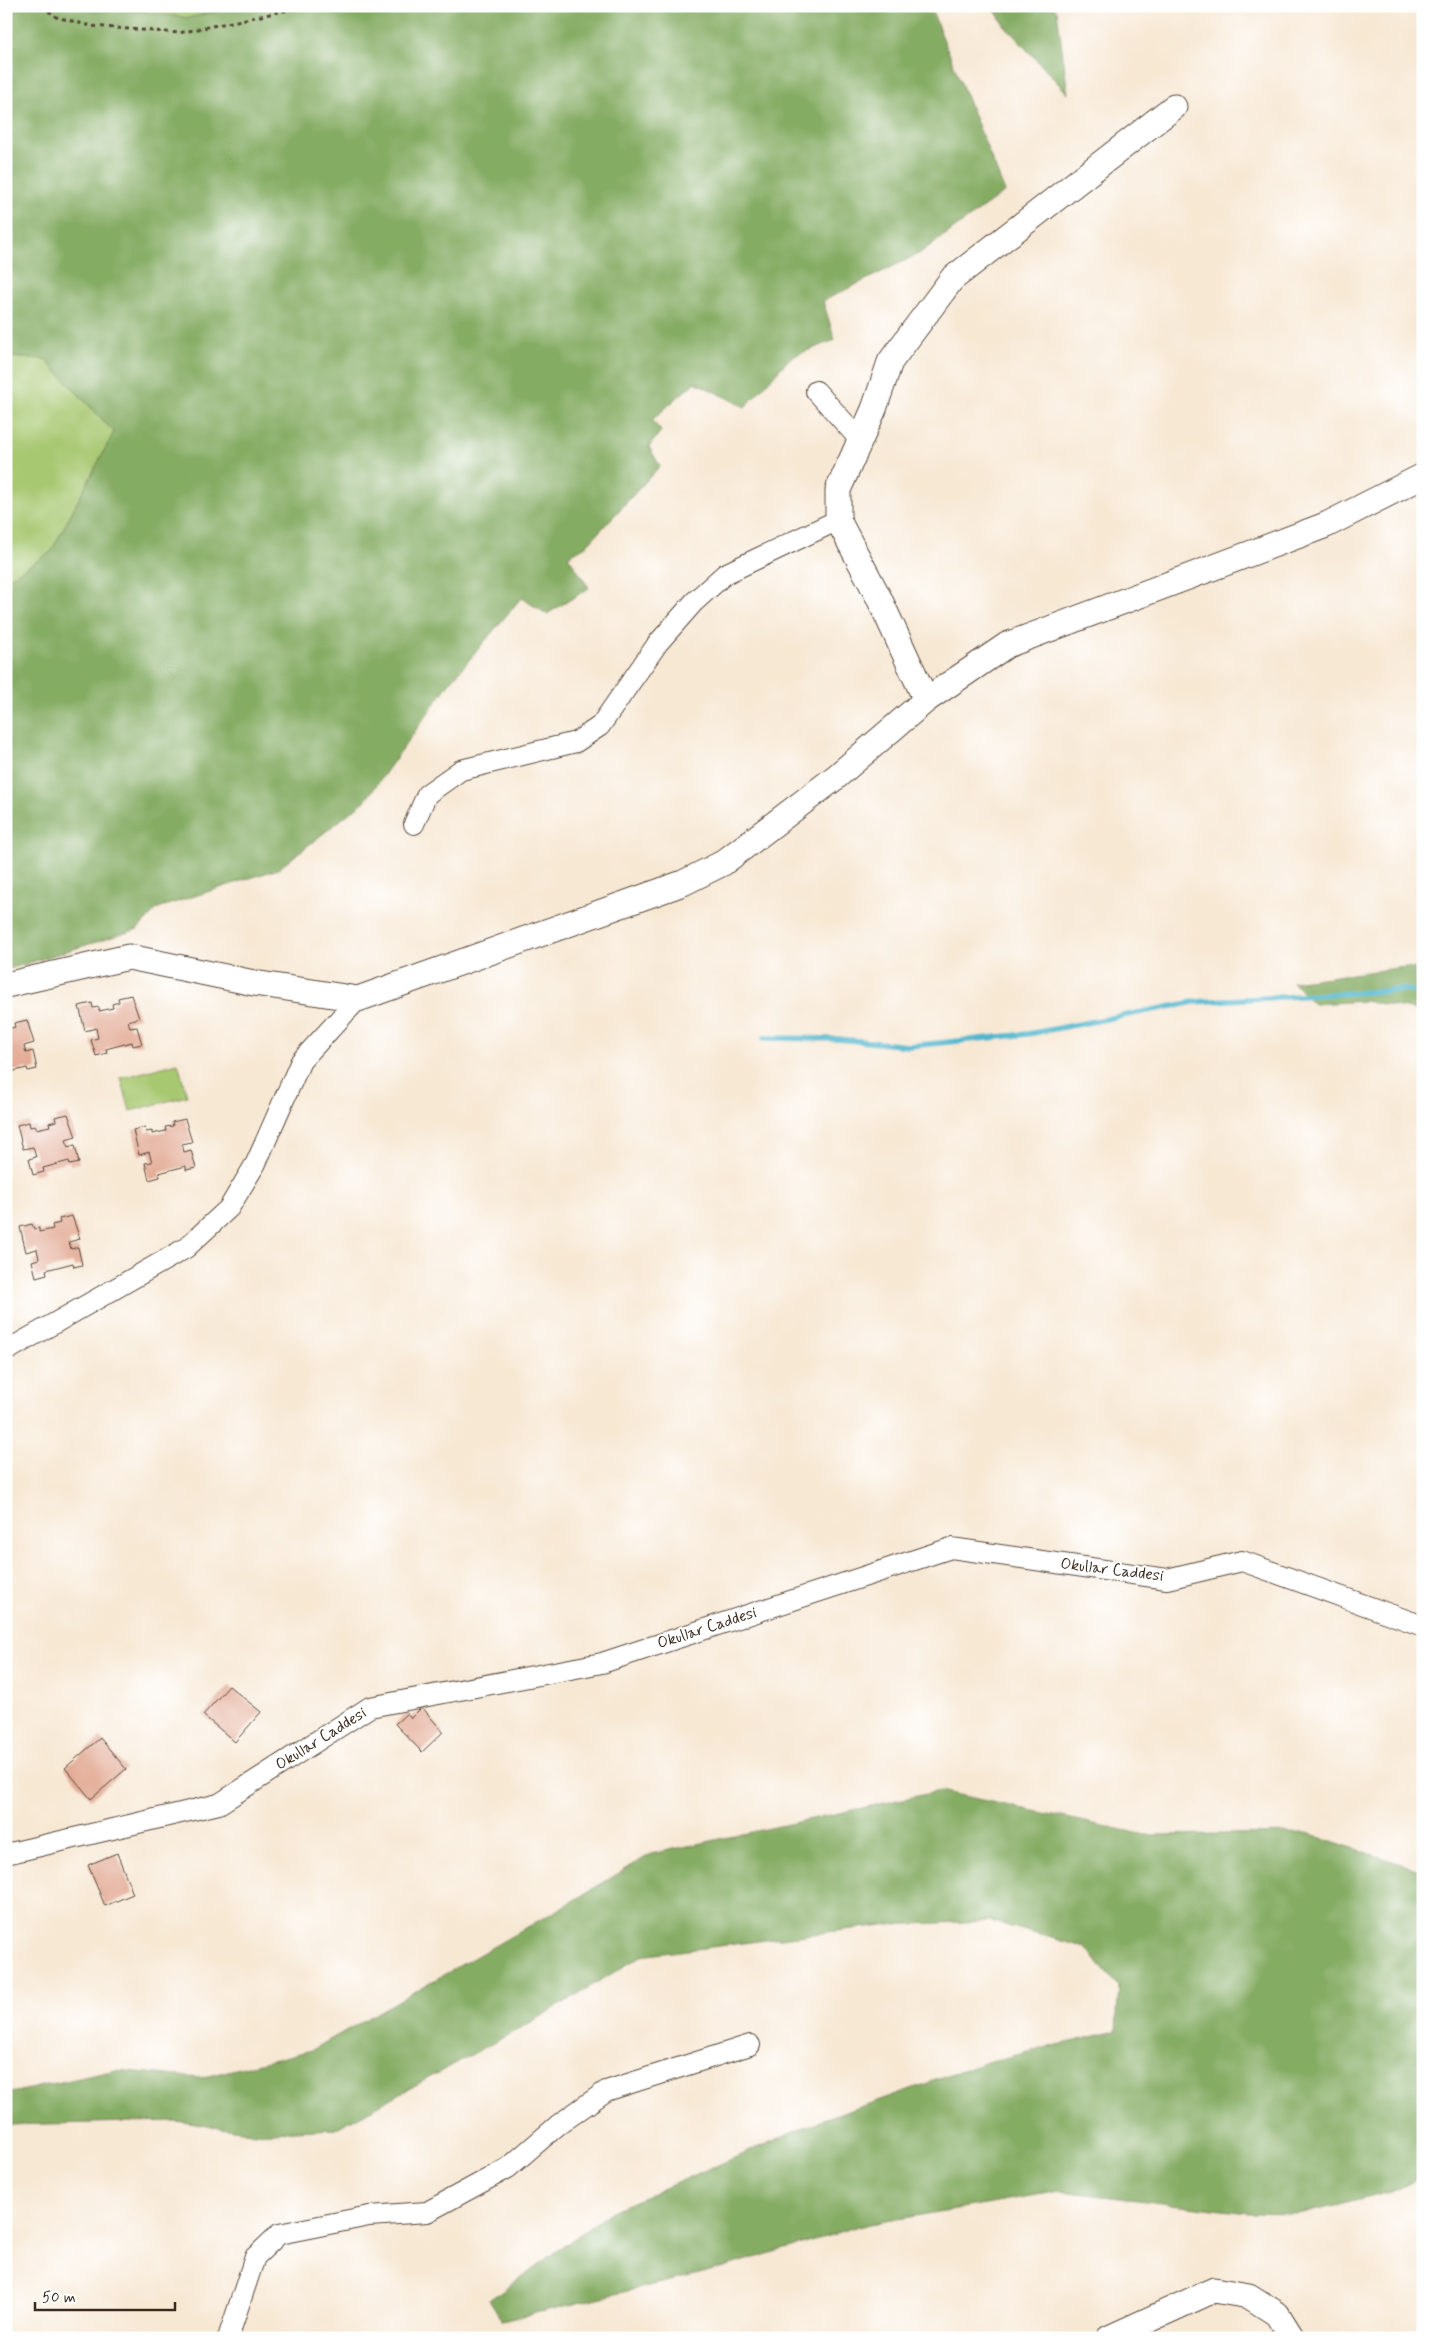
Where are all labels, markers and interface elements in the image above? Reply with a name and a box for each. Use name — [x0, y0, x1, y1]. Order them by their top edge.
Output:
street label: Okullar Caddesi — [1059, 1553, 1165, 1587]
street label: Okullar Caddesi — [655, 1602, 760, 1654]
street label: Okullar Caddesi — [272, 1703, 371, 1775]
scale bar — [35, 2279, 175, 2311]
text: 50 m — [42, 2288, 76, 2308]

